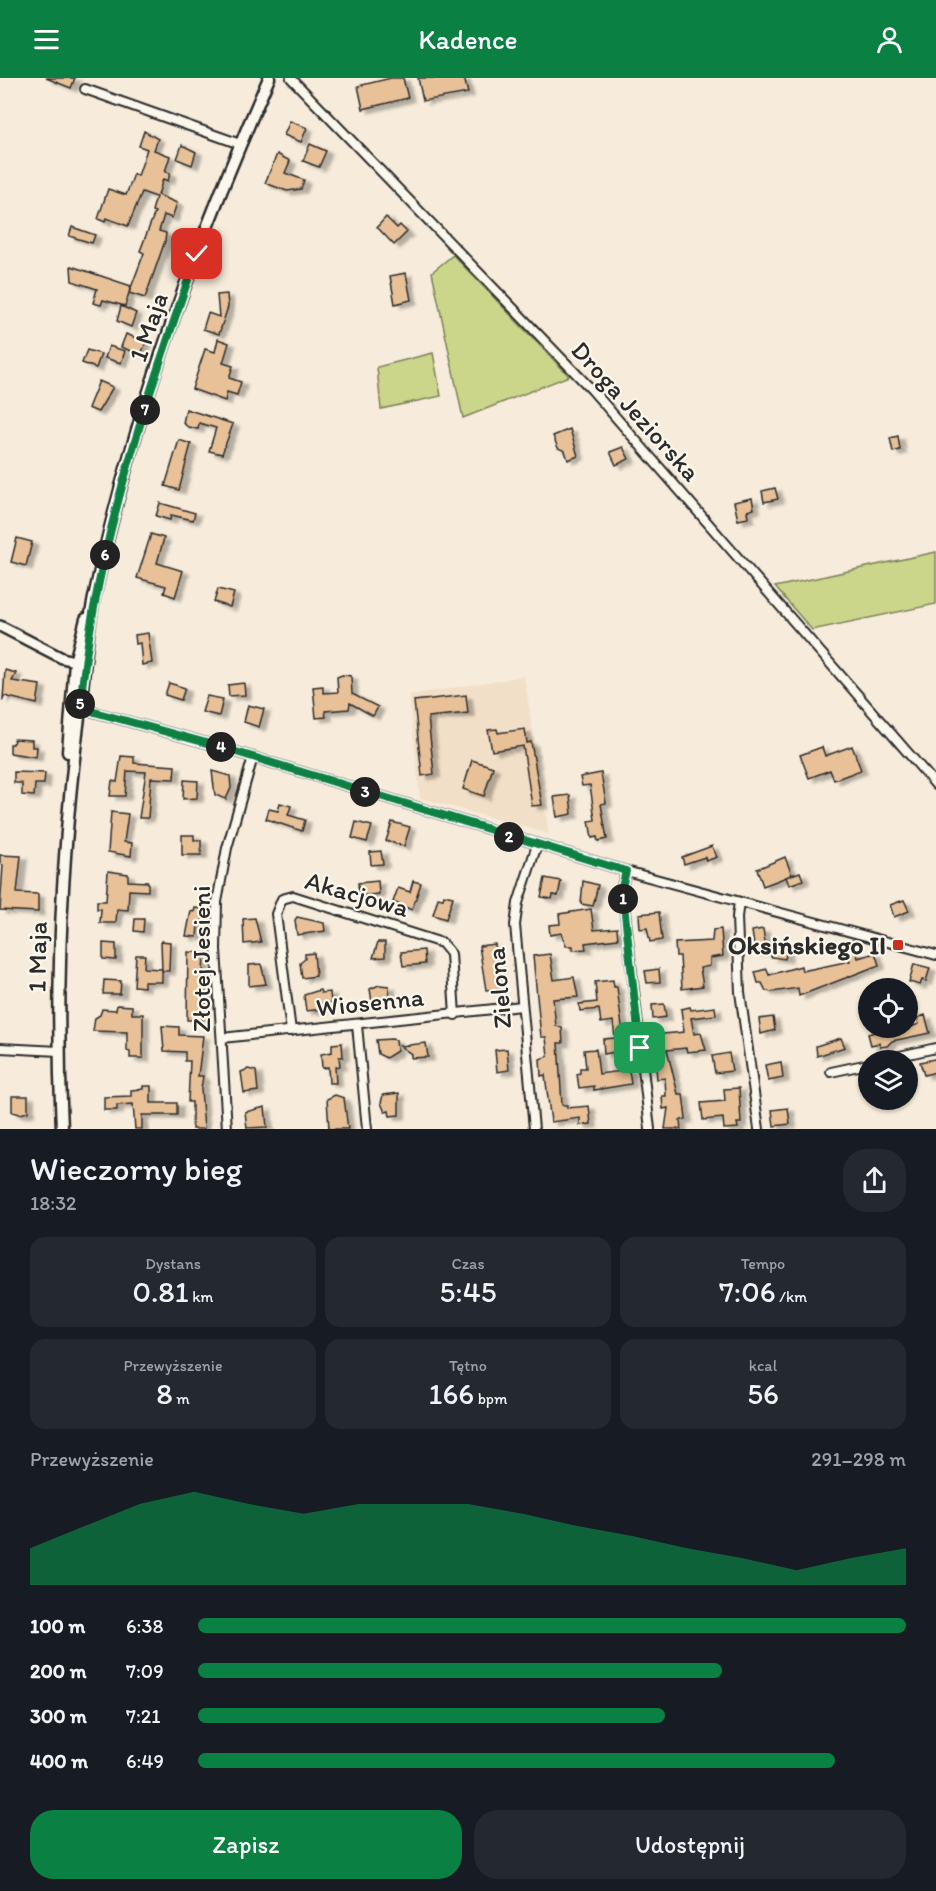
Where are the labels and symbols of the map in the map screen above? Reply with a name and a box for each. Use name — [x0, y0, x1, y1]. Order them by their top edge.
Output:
pin — [171, 228, 222, 279]
street label: 1 Maja — [121, 288, 175, 366]
street label: Droga Jeziorska — [565, 334, 708, 488]
pin: 7 — [130, 395, 160, 425]
pin: 6 — [90, 540, 120, 570]
pin: 5 — [65, 689, 95, 719]
pin: 4 — [206, 732, 236, 762]
pin: 3 — [350, 777, 380, 807]
pin: 2 — [494, 822, 524, 852]
street label: Akacjowa — [302, 864, 413, 924]
pin: 1 — [608, 884, 638, 914]
street label: Złotej Jesieni — [185, 885, 217, 1033]
street label: 1 Maja — [20, 921, 54, 993]
place label: Oksińskiego II — [728, 929, 886, 961]
marker: Oksińskiego II — [891, 938, 905, 952]
street label: Zielona — [479, 945, 519, 1030]
street label: Wiosenna — [314, 980, 426, 1024]
pin — [614, 1022, 665, 1073]

